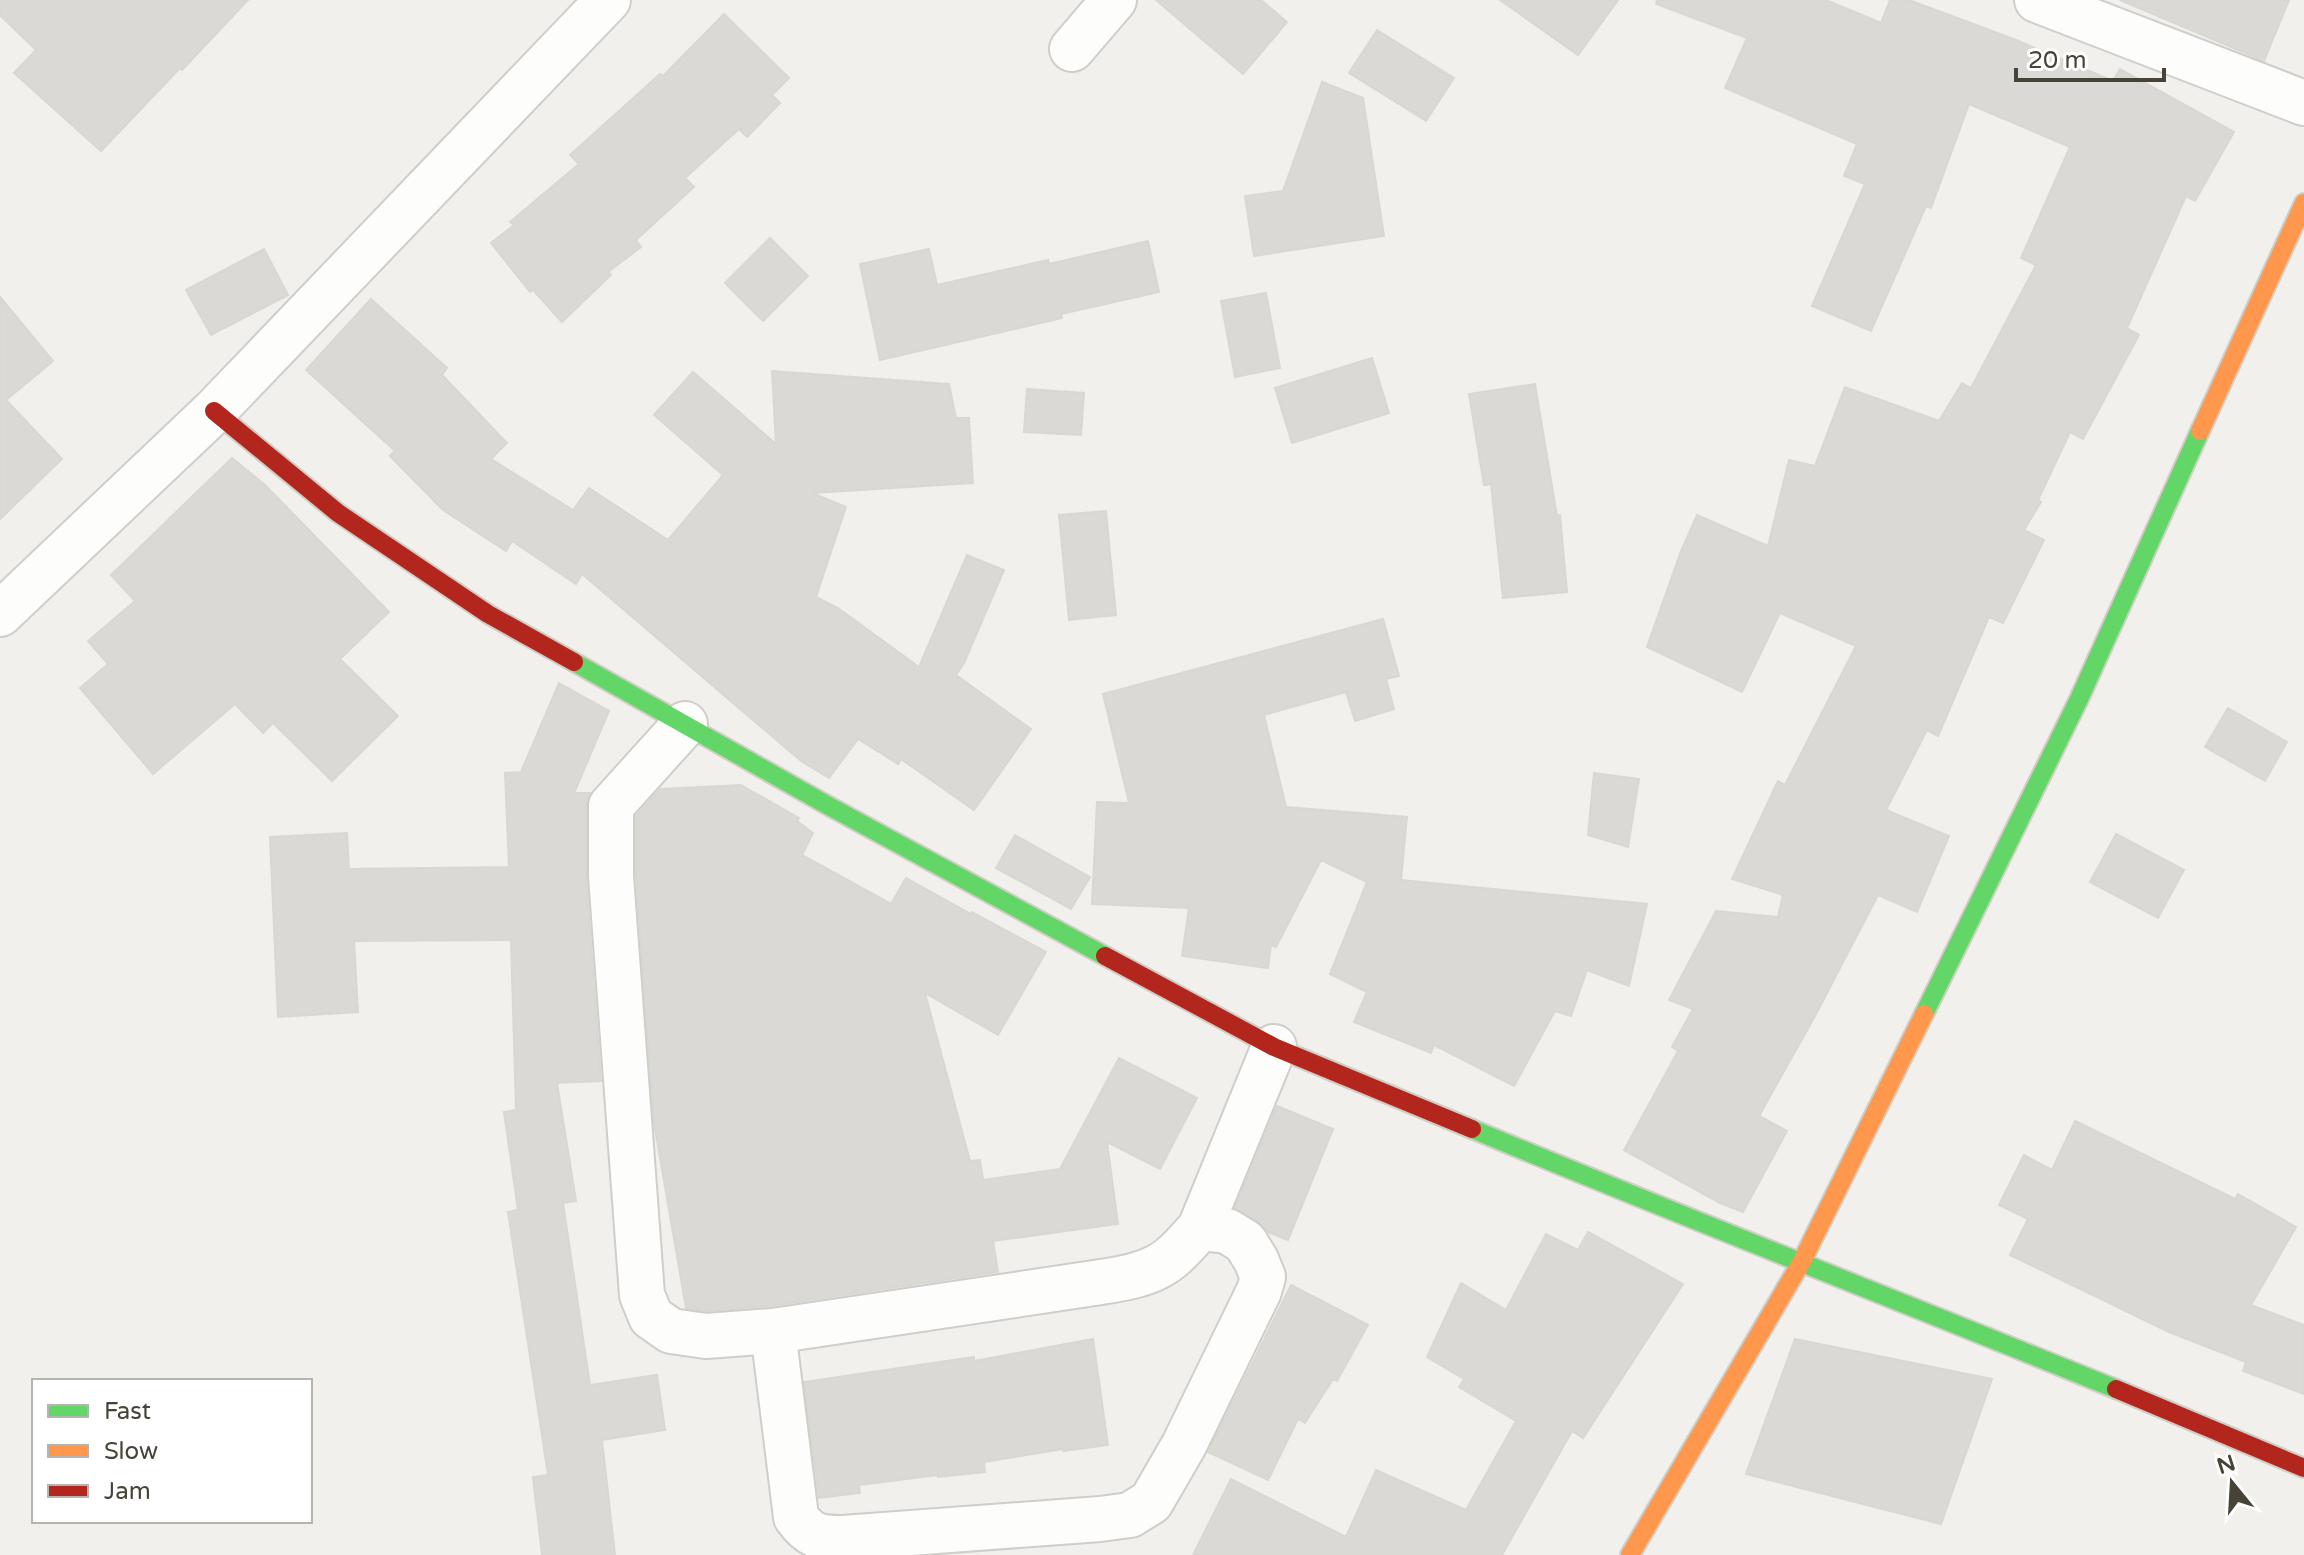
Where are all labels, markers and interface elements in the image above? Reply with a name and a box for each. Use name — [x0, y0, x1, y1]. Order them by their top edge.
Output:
scale bar — [2016, 32, 2164, 82]
text: 20 m — [2028, 46, 2086, 75]
legend — [32, 1379, 312, 1523]
text: Fast — [104, 1397, 151, 1426]
text: Slow — [104, 1437, 158, 1466]
north arrow — [2192, 1443, 2272, 1523]
text: N — [2214, 1450, 2239, 1480]
text: Jam — [104, 1477, 151, 1506]

